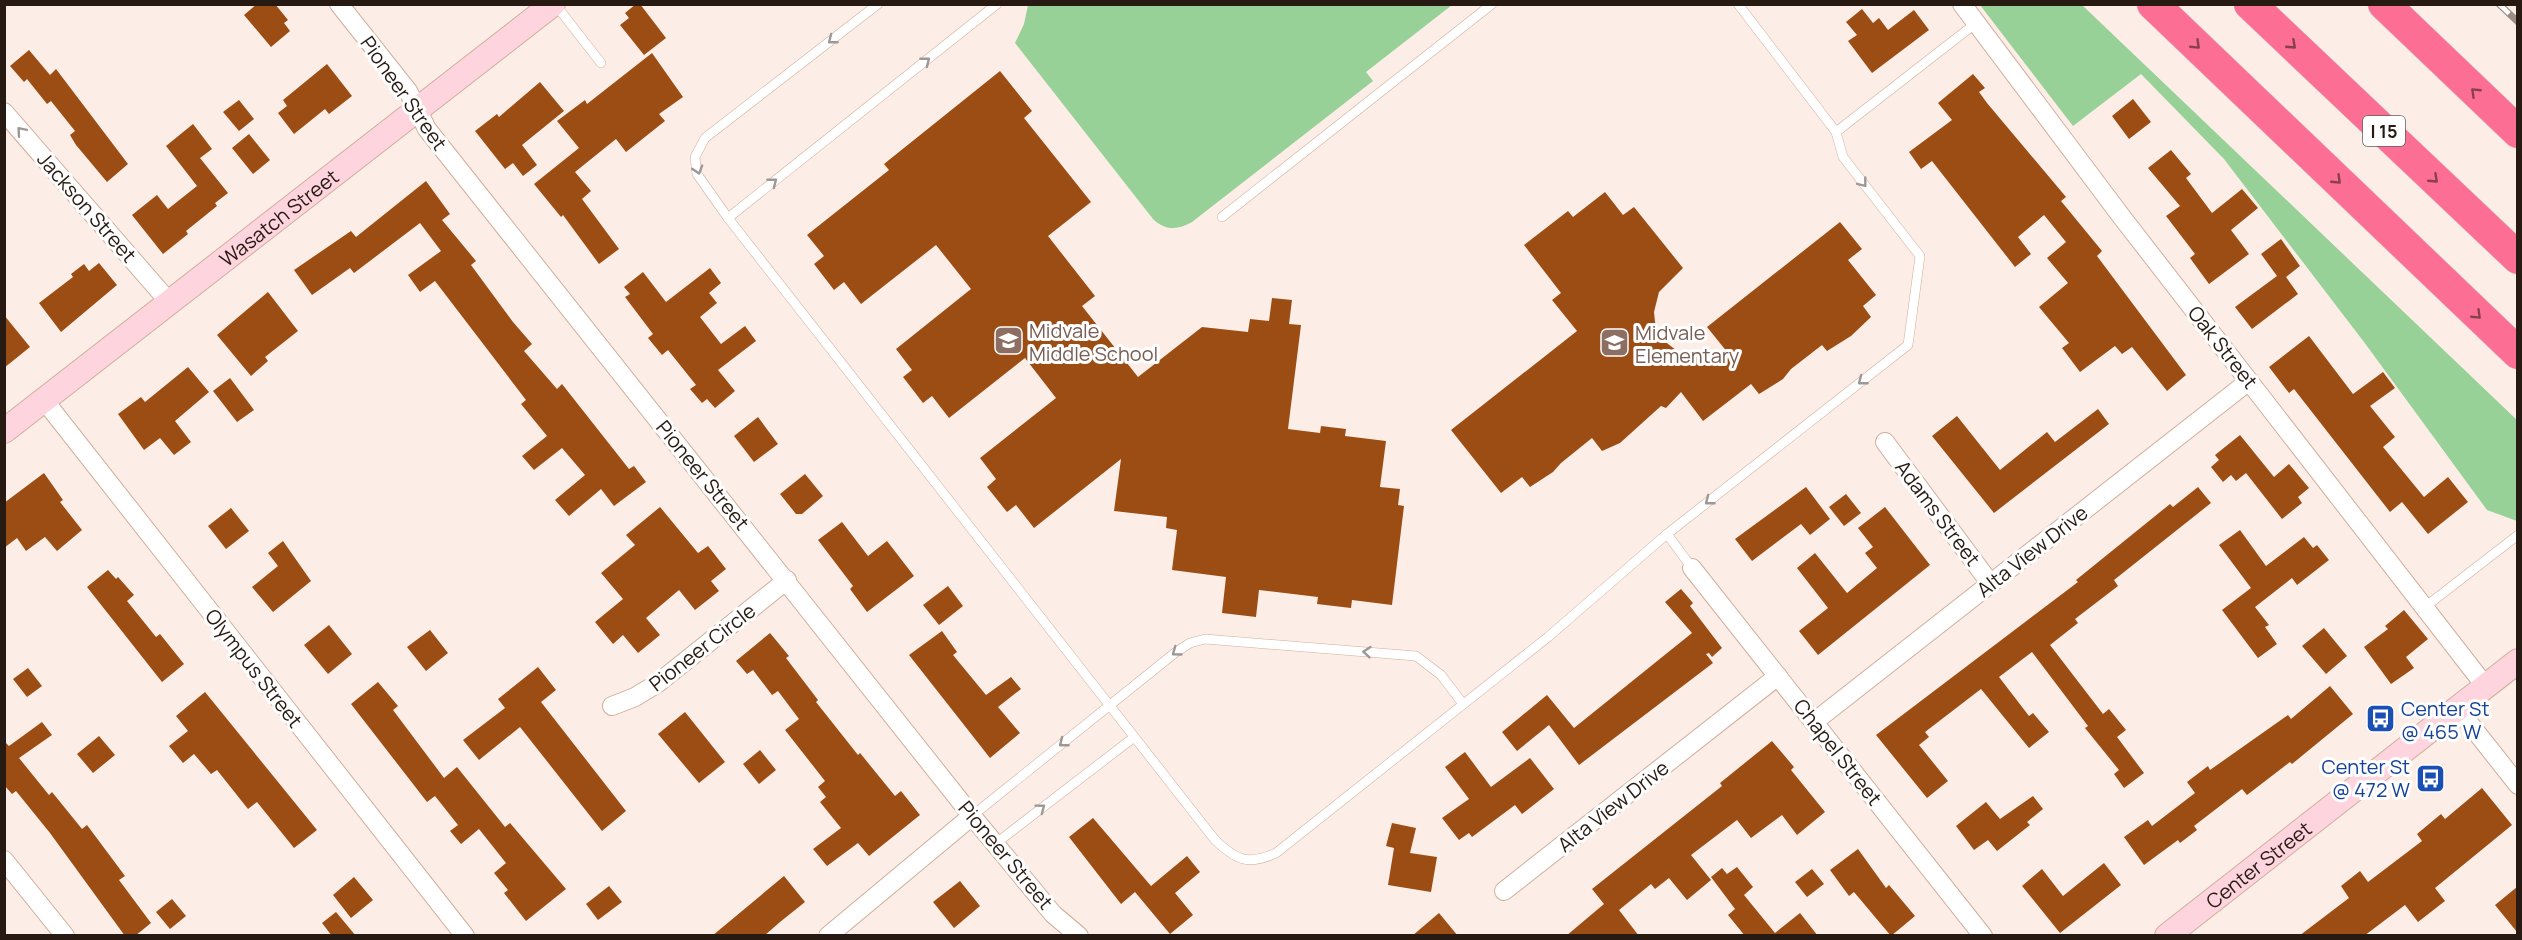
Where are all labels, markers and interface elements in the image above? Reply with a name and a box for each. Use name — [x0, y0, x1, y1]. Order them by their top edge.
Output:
street label: Pioneer Street — [355, 30, 453, 156]
one-way arrow — [827, 33, 838, 44]
one-way arrow — [2285, 37, 2296, 48]
one-way arrow — [2189, 38, 2199, 49]
one-way arrow — [919, 57, 930, 68]
one-way arrow — [2472, 88, 2483, 99]
road number: I 15 — [2363, 116, 2405, 146]
one-way arrow — [18, 127, 29, 138]
street label: Jackson Street — [32, 146, 142, 268]
street label: Wasatch Street — [214, 163, 344, 272]
one-way arrow — [691, 164, 703, 175]
one-way arrow — [2426, 171, 2437, 182]
one-way arrow — [2329, 172, 2340, 183]
one-way arrow — [1856, 176, 1867, 187]
one-way arrow — [767, 178, 778, 189]
street label: Oak Street — [2182, 300, 2264, 394]
one-way arrow — [2470, 307, 2481, 318]
place label: Midvale Middle School — [1029, 317, 1158, 367]
place label: Midvale Elementary — [1635, 319, 1740, 369]
school or university icon: Midvale Middle School — [992, 325, 1024, 357]
school or university icon: Midvale Elementary — [1598, 327, 1630, 359]
one-way arrow — [1858, 374, 1869, 385]
street label: Pioneer Street — [650, 415, 756, 535]
street label: Adams Street — [1889, 455, 1987, 571]
one-way arrow — [1704, 494, 1715, 505]
street label: Alta View Drive — [1971, 499, 2093, 603]
street label: Pioneer Circle — [643, 597, 761, 697]
street label: Olympus Street — [199, 603, 309, 733]
one-way arrow — [1172, 645, 1183, 656]
one-way arrow — [1363, 646, 1372, 659]
street label: Chapel Street — [1788, 693, 1888, 811]
place label: Center St @ 465 W — [2401, 695, 2489, 745]
bus stop icon: Center St @ 465 W — [2364, 703, 2396, 735]
one-way arrow — [1059, 736, 1070, 747]
place label: Center St @ 472 W — [2322, 753, 2410, 803]
street label: Alta View Drive — [1552, 754, 1674, 858]
bus stop icon: Center St @ 472 W — [2415, 762, 2447, 794]
street label: Pioneer Street — [953, 795, 1059, 915]
one-way arrow — [1035, 804, 1046, 815]
street label: Center Street — [2200, 815, 2317, 914]

